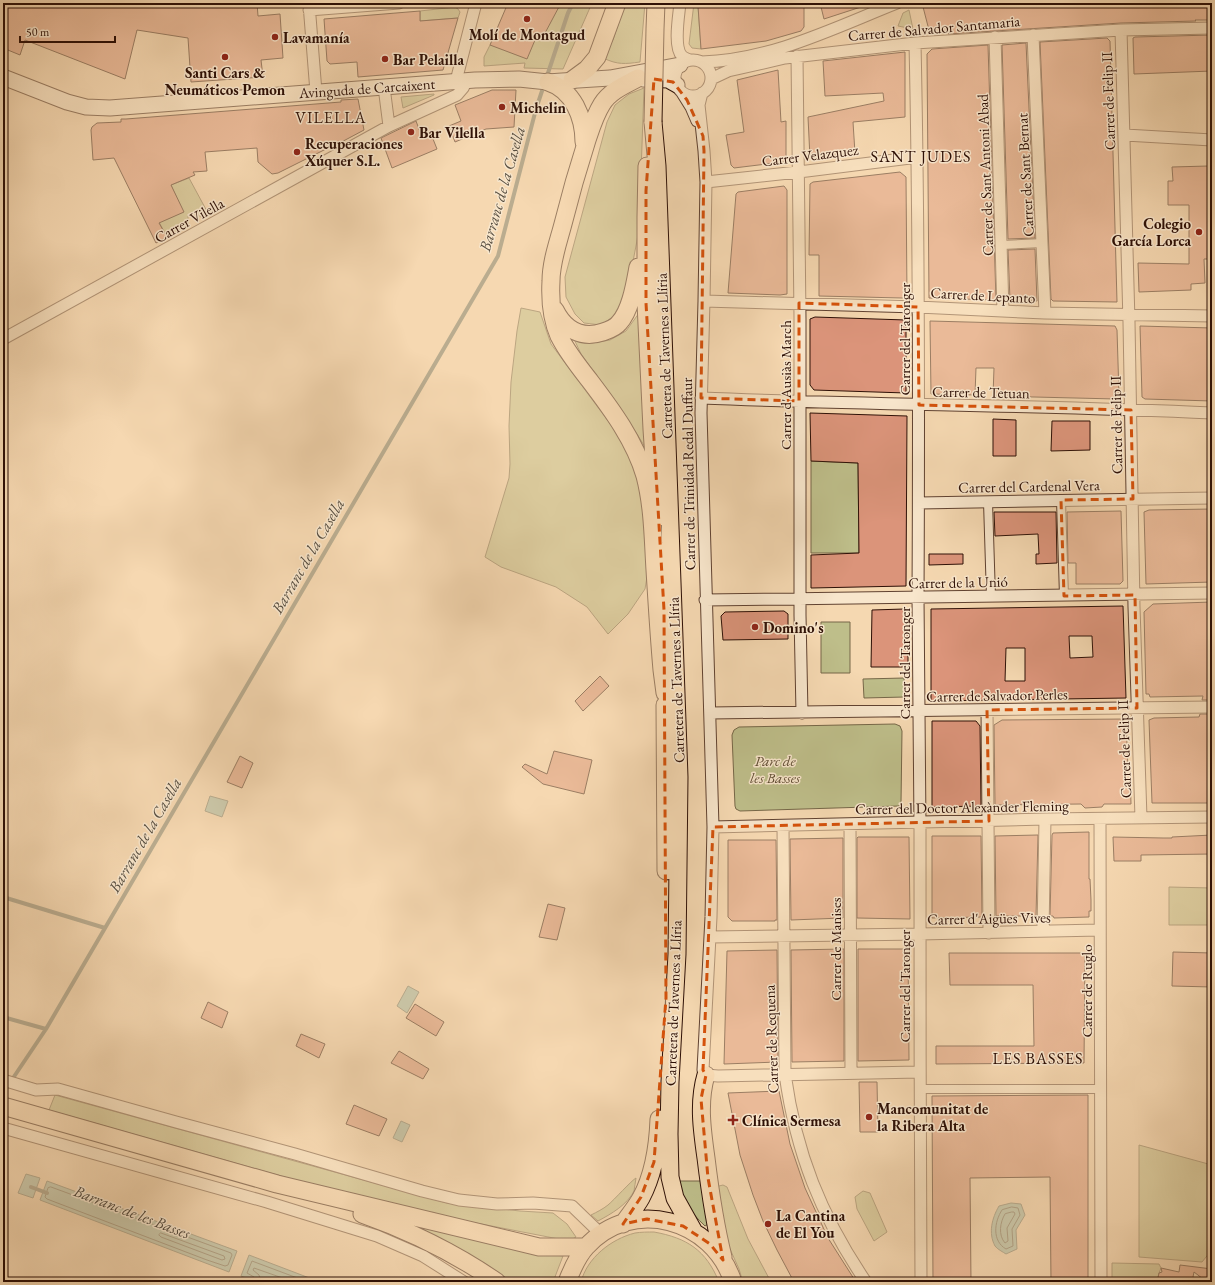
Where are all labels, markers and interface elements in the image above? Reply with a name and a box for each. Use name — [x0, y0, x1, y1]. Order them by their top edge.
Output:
street label: Carrer de Salvador Santamaria — [847, 11, 1021, 45]
marker: Molí de Montagud — [522, 14, 532, 24]
scale bar — [20, 18, 115, 44]
text: 50 m — [26, 24, 50, 40]
place label: Molí de Montagud — [469, 25, 586, 44]
place label: Lavamanía — [283, 28, 350, 47]
marker: Lavamanía — [270, 32, 280, 42]
place label: Bar Pelailla — [393, 50, 464, 69]
marker: Santi Cars & Neumáticos Pemon — [220, 52, 230, 62]
street label: Carrer de Felip II — [1097, 52, 1119, 150]
marker: Bar Pelailla — [380, 54, 390, 64]
place label: Santi Cars & Neumáticos Pemon — [165, 63, 286, 99]
street label: Avinguda de Carcaixent — [297, 74, 436, 102]
street label: Carrer de Sant Antoni Abad — [973, 93, 997, 256]
place label: Michelin — [510, 98, 567, 117]
marker: Michelin — [497, 102, 507, 112]
district label: VILELLA — [295, 107, 367, 128]
street label: Carrer de Sant Bernat — [1012, 112, 1038, 237]
place label: Bar Vilella — [419, 123, 485, 142]
water label: Barranc de la Casella — [474, 124, 530, 255]
marker: Bar Vilella — [406, 127, 416, 137]
place label: Recuperaciones Xúquer S.L. — [304, 134, 403, 170]
street label: Carrer Velazquez — [761, 140, 860, 170]
district label: SANT JUDES — [871, 146, 971, 167]
marker: Recuperaciones Xúquer S.L. — [292, 147, 302, 157]
street label: Carrer Vilella — [151, 193, 227, 247]
place label: Colegio García Lorca — [1112, 214, 1191, 250]
marker: Colegio García Lorca — [1194, 227, 1204, 237]
street label: Carretera de Tavernes a Llíria — [652, 273, 676, 439]
street label: Carrer del Taronger — [895, 283, 914, 395]
street label: Carrer de Lepanto — [930, 283, 1036, 307]
street label: Carrer d'Ausiàs March — [776, 320, 795, 450]
street label: Carrer de Felip II — [1106, 376, 1126, 474]
street label: Carrer de Trinidad Redal Duffaur — [677, 377, 699, 571]
street label: Carrer de Tetuan — [932, 382, 1030, 402]
street label: Carrer del Cardenal Vera — [958, 475, 1100, 497]
water label: Barranc de la Casella — [266, 495, 349, 618]
street label: Carrer de la Unió — [908, 572, 1008, 592]
street label: Carretera de Tavernes a Llíria — [664, 597, 688, 763]
street label: Carrer del Taronger — [895, 607, 914, 719]
place label: Domino's — [763, 618, 824, 637]
marker: Domino's — [750, 622, 760, 632]
street label: Carrer de Salvador Perles — [926, 684, 1068, 706]
street label: Carrer de Felip II — [1113, 700, 1135, 798]
park label: Parc de les Basses — [750, 751, 801, 787]
water label: Barranc de la Casella — [103, 774, 186, 897]
street label: Carrer del Doctor Alexànder Fleming — [855, 796, 1069, 818]
street label: Carrer de Manises — [826, 897, 845, 1001]
street label: Carrer d'Aigües Vives — [927, 907, 1051, 929]
street label: Carretera de Tavernes a Llíria — [661, 920, 685, 1086]
street label: Carrer del Taronger — [895, 930, 914, 1042]
street label: Carrer de Ruglo — [1077, 944, 1096, 1038]
street label: Carrer de Requena — [760, 984, 782, 1094]
district label: LES BASSES — [993, 1048, 1083, 1069]
place label: Mancomunitat de la Ribera Alta — [877, 1099, 988, 1135]
place label: Clínica Sermesa — [742, 1111, 841, 1130]
marker: Mancomunitat de la Ribera Alta — [864, 1112, 874, 1122]
marker: Clínica Sermesa — [727, 1114, 739, 1126]
water label: Barranc de les Basses — [70, 1180, 194, 1244]
place label: La Cantina de El You — [776, 1206, 846, 1242]
marker: La Cantina de El You — [763, 1219, 773, 1229]

